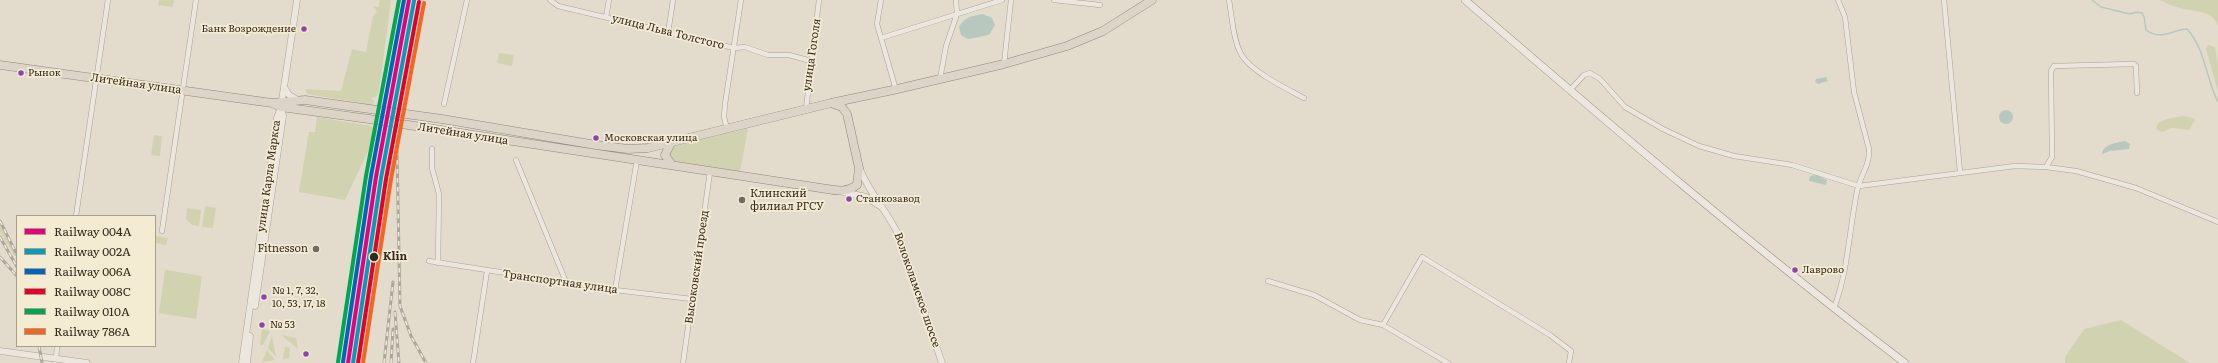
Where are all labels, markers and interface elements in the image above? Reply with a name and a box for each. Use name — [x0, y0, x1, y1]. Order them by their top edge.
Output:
street label: улица Льва Толстого — [610, 12, 726, 52]
street label: улица Гоголя — [800, 18, 824, 92]
place label: Банк Возрождение — [201, 23, 296, 35]
marker: Банк Возрождение — [299, 24, 309, 34]
place label: Рынок — [28, 67, 61, 79]
marker: Рынок — [16, 68, 26, 78]
street label: Литейная улица — [90, 71, 182, 97]
street label: улица Карла Маркса — [255, 119, 283, 233]
street label: Литейная улица — [417, 120, 509, 148]
place label: Московская улица — [604, 132, 697, 144]
marker: Московская улица — [591, 133, 601, 143]
place label: Клинский филиал РГСУ — [750, 187, 824, 213]
place label: Станкозавод — [856, 193, 920, 205]
marker: Станкозавод — [844, 194, 854, 204]
marker: Клинский филиал РГСУ — [737, 195, 747, 205]
street label: Высоковский проезд — [682, 209, 712, 325]
legend — [16, 215, 156, 347]
text: Railway 004А — [54, 222, 131, 240]
street label: Волоколамское шоссе — [891, 231, 943, 349]
text: Railway 002А — [54, 242, 131, 260]
place label: Fitnesson — [257, 242, 308, 256]
marker: Fitnesson — [311, 244, 321, 254]
place label: Klin — [383, 250, 407, 264]
marker: Klin — [368, 251, 380, 263]
text: Railway 006А — [54, 262, 131, 280]
place label: Лаврово — [1802, 264, 1844, 276]
marker: Лаврово — [1790, 265, 1800, 275]
street label: Транспортная улица — [501, 267, 619, 297]
text: Railway 008С — [54, 282, 131, 300]
place label: № 1, 7, 32, 10, 53, 17, 18 — [272, 285, 326, 308]
marker: № 1, 7, 32, 10, 53, 17, 18 — [259, 292, 269, 302]
text: Railway 010А — [54, 302, 130, 320]
place label: № 53 — [270, 319, 295, 331]
marker: № 53 — [257, 320, 267, 330]
text: Railway 786А — [54, 322, 130, 340]
unlabelled marker — [301, 349, 311, 359]

